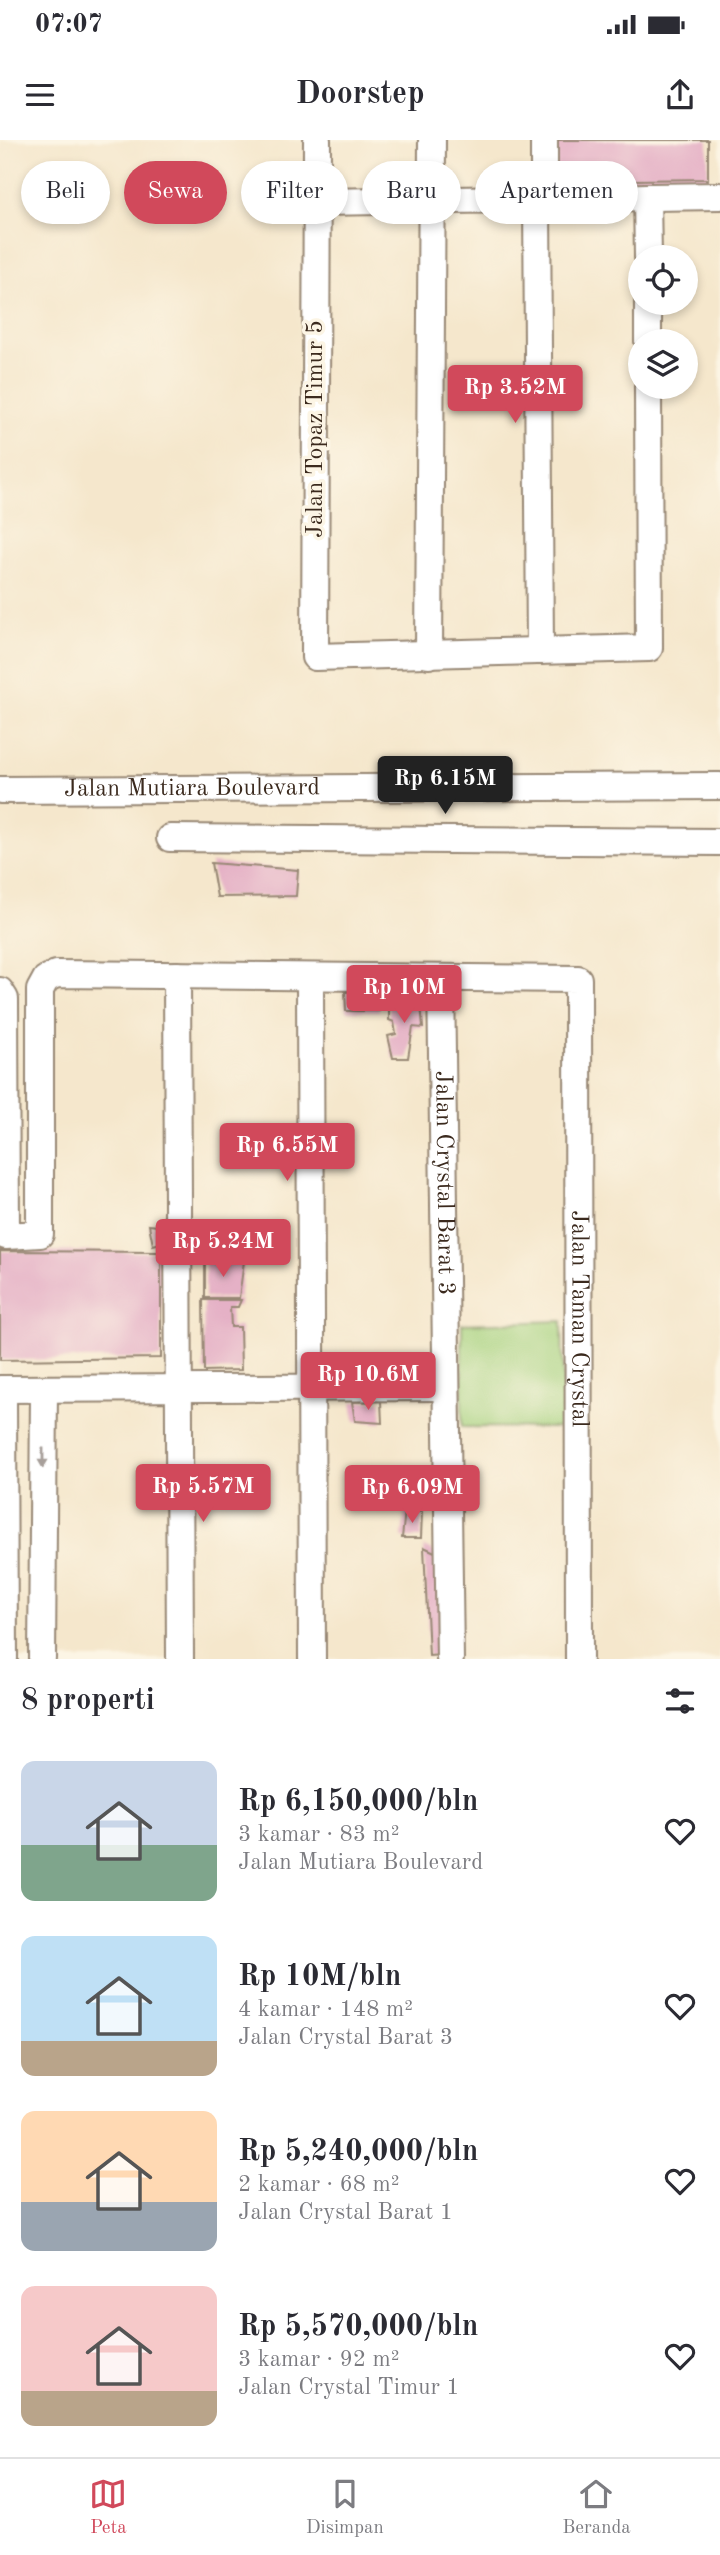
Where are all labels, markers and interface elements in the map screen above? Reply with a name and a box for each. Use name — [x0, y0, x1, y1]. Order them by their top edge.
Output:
text: 07:07 — [35, 12, 103, 38]
icon: menu — [21, 76, 59, 114]
icon: share — [661, 76, 699, 114]
text: Doorstep — [295, 79, 425, 111]
chip: Beli — [21, 161, 110, 224]
chip: Sewa — [124, 161, 227, 224]
chip: Filter — [241, 161, 348, 224]
chip: Baru — [362, 161, 461, 224]
chip: Apartemen — [475, 161, 638, 224]
map controls — [628, 245, 698, 399]
button: locate — [628, 245, 698, 315]
street label: Jalan Topaz Timur 5 — [304, 320, 328, 538]
button: layers — [628, 329, 698, 399]
pin: Rp 3.52M — [443, 366, 587, 425]
text: Rp 3.52M — [464, 376, 566, 399]
pin: Rp 6.15M — [373, 756, 517, 816]
text: Rp 6.15M — [394, 767, 496, 790]
street label: Jalan Mutiara Boulevard — [64, 776, 320, 802]
pin: Rp 10M — [347, 966, 461, 1025]
text: Rp 10M — [363, 976, 445, 999]
street label: Jalan Crystal Barat 3 — [430, 1071, 457, 1295]
pin: Rp 6.55M — [215, 1124, 359, 1183]
text: Rp 6.55M — [236, 1134, 338, 1157]
street label: Jalan Taman Crystal — [566, 1210, 591, 1427]
pin: Rp 5.24M — [151, 1220, 295, 1279]
text: Rp 5.24M — [172, 1230, 274, 1253]
pin: Rp 10.6M — [296, 1352, 440, 1412]
text: Rp 10.6M — [317, 1363, 419, 1386]
one-way arrow — [37, 1447, 49, 1469]
pin: Rp 5.57M — [131, 1464, 275, 1524]
pin: Rp 6.09M — [340, 1466, 484, 1525]
text: Rp 5.57M — [152, 1475, 254, 1498]
text: Rp 6.09M — [361, 1476, 463, 1499]
icon: filters — [661, 1682, 699, 1720]
text: 8 properti — [21, 1686, 155, 1716]
text: Rp 6,150,000/bln — [238, 1787, 478, 1817]
icon: home — [77, 1789, 161, 1873]
icon: heart — [661, 1812, 699, 1850]
text: 3 kamar · 83 m² — [238, 1823, 400, 1846]
text: Jalan Mutiara Boulevard — [238, 1851, 483, 1874]
text: Rp 10M/bln — [238, 1962, 401, 1992]
icon: home — [77, 1964, 161, 2048]
icon: heart — [661, 1987, 699, 2025]
text: 4 kamar · 148 m² — [238, 1998, 413, 2021]
text: Jalan Crystal Barat 3 — [238, 2026, 453, 2049]
text: Rp 5,240,000/bln — [238, 2137, 478, 2167]
icon: home — [77, 2139, 161, 2223]
icon: heart — [661, 2162, 699, 2200]
text: 2 kamar · 68 m² — [238, 2173, 400, 2196]
text: Jalan Crystal Barat 1 — [238, 2201, 453, 2224]
text: Rp 5,570,000/bln — [238, 2312, 478, 2342]
icon: home — [77, 2314, 161, 2398]
icon: heart — [661, 2337, 699, 2375]
text: 3 kamar · 92 m² — [238, 2348, 400, 2371]
text: Jalan Crystal Timur 1 — [238, 2376, 460, 2399]
tab: Peta — [89, 2475, 127, 2540]
tab: Disimpan — [306, 2475, 384, 2540]
tab: Beranda — [562, 2475, 631, 2540]

